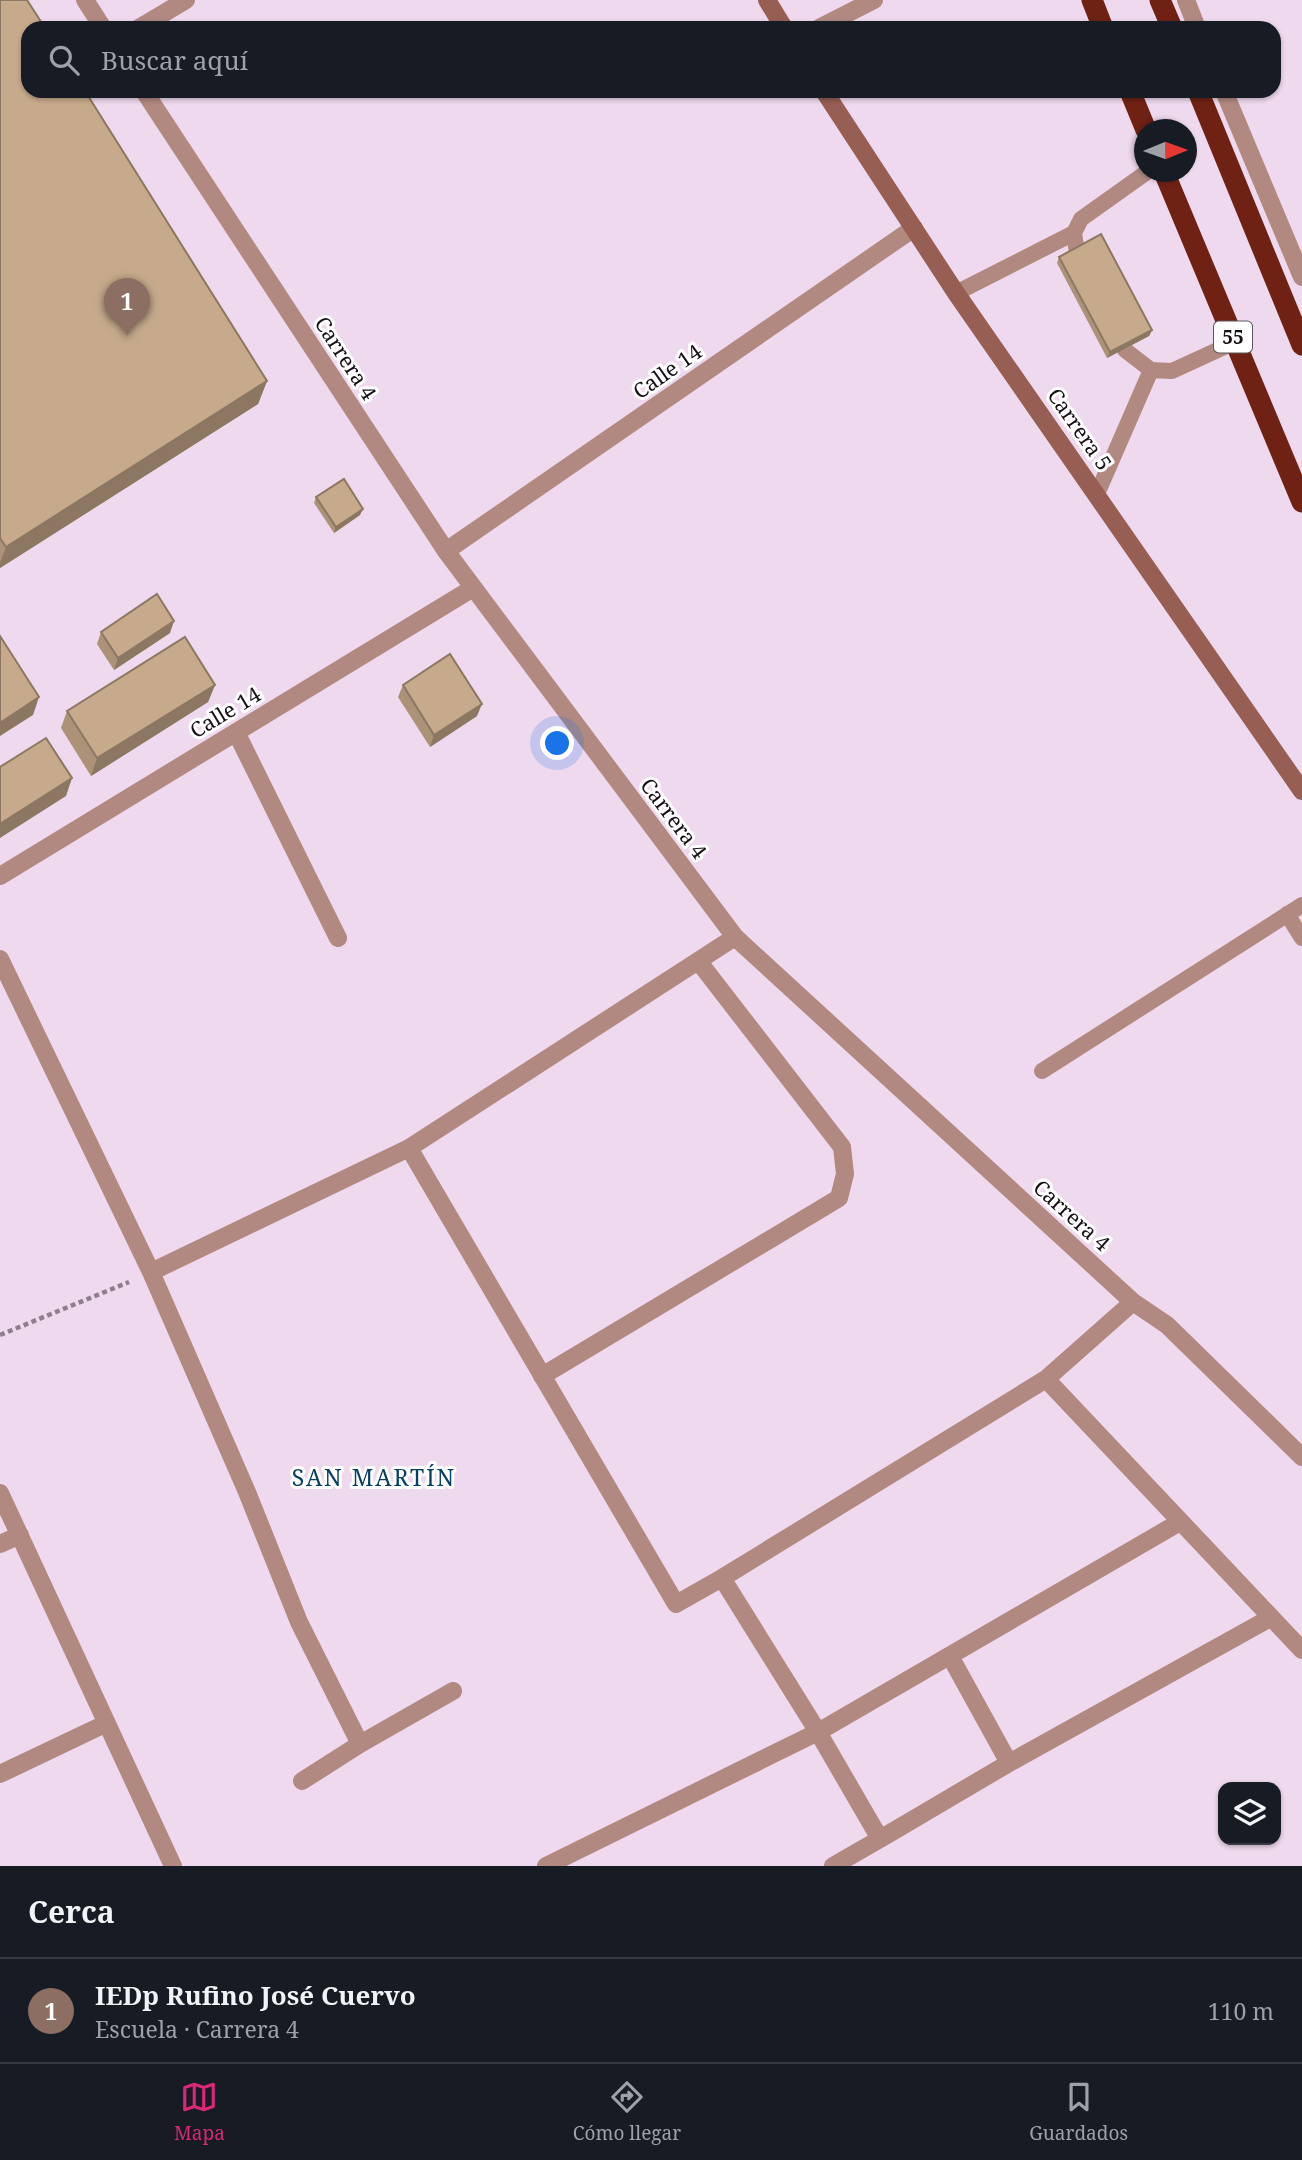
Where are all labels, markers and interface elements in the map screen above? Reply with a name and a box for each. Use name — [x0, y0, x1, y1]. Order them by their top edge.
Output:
search box — [21, 21, 1281, 98]
icon: search — [45, 41, 83, 79]
text: Buscar aquí — [101, 42, 248, 78]
north arrow — [1134, 119, 1197, 182]
pin: 1 — [104, 278, 150, 336]
street label: Carrera 4 — [309, 311, 384, 405]
road number: 55 — [1214, 322, 1252, 352]
street label: Calle 14 — [627, 337, 707, 405]
street label: Carrera 5 — [1042, 382, 1118, 476]
street label: Calle 14 — [184, 680, 266, 744]
your location — [540, 726, 574, 760]
street label: Carrera 4 — [634, 772, 714, 864]
street label: Carrera 4 — [1028, 1173, 1117, 1257]
district label: SAN MARTÍN — [292, 1461, 456, 1493]
map controls — [1218, 1782, 1281, 1845]
button: layers — [1218, 1782, 1281, 1845]
text: Cerca — [28, 1891, 115, 1932]
text: IEDp Rufino José Cuervo — [95, 1977, 416, 2013]
text: 1 — [45, 1995, 58, 2027]
text: 110 m — [1208, 1995, 1274, 2027]
text: Escuela · Carrera 4 — [95, 2013, 299, 2045]
tab: Mapa — [174, 2078, 225, 2146]
tab: Cómo llegar — [573, 2078, 681, 2146]
tab: Guardados — [1029, 2078, 1128, 2146]

